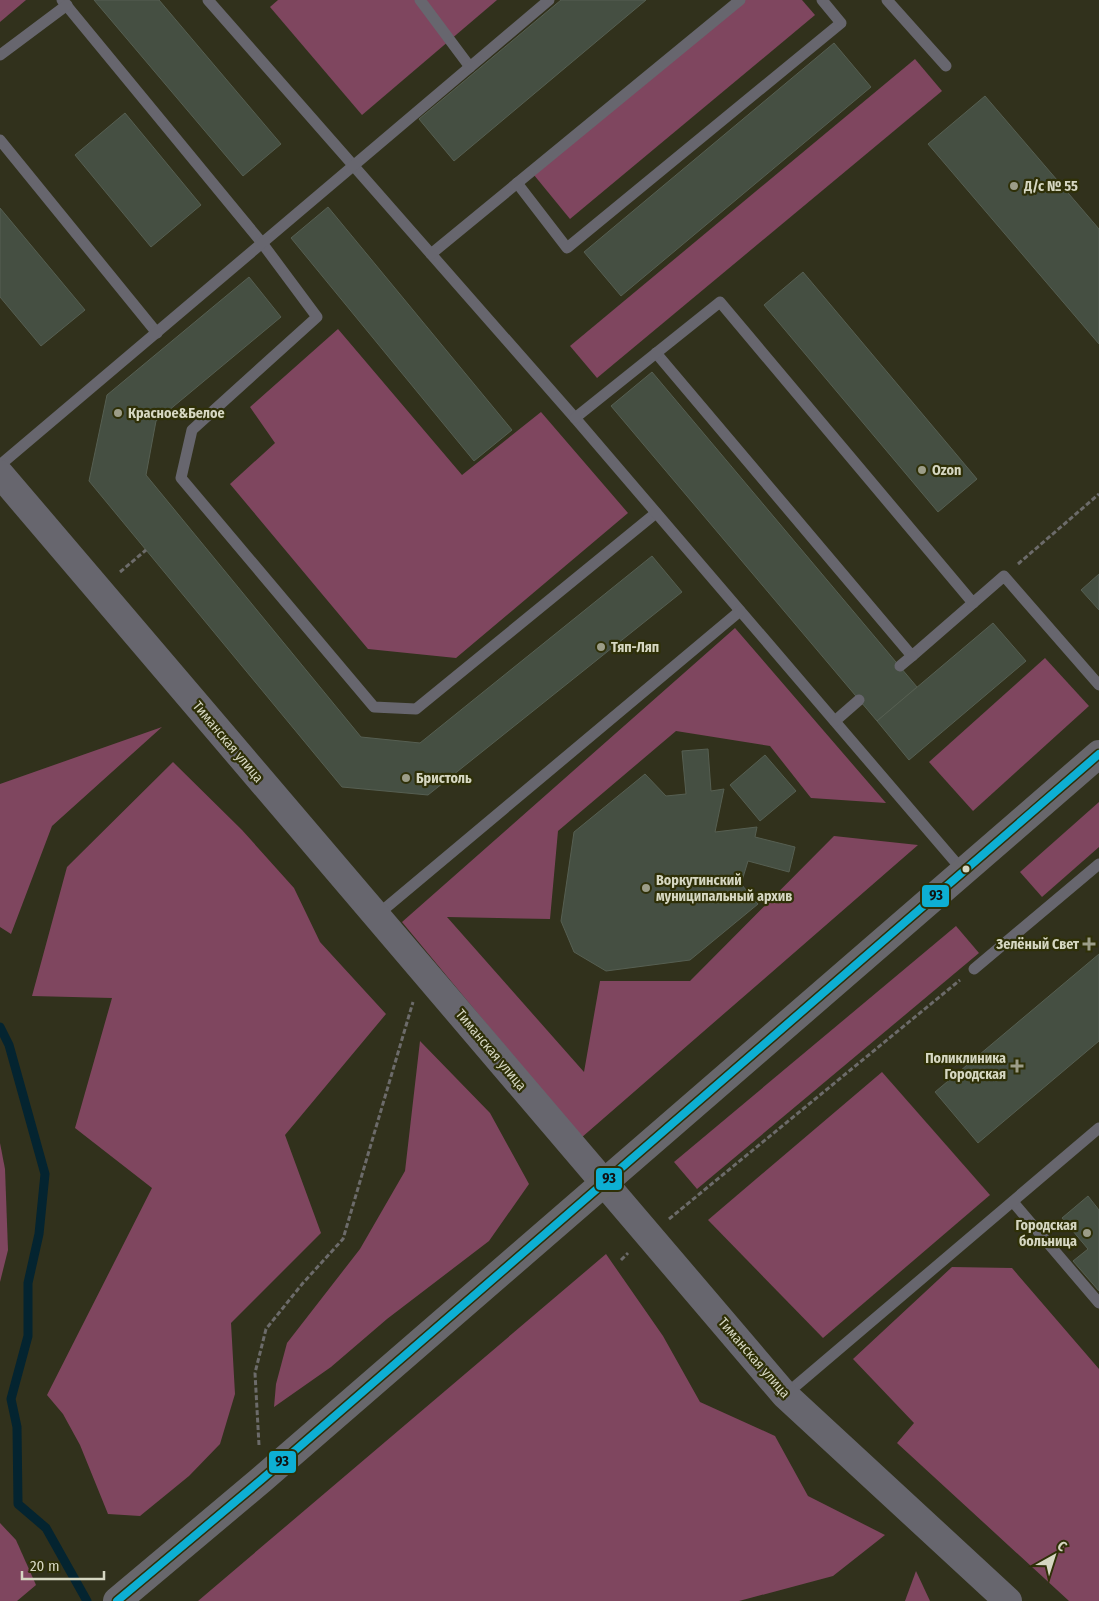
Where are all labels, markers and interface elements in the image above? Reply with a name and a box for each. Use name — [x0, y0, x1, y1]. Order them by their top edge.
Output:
place label: Д/с № 55 — [1023, 178, 1078, 195]
marker: Д/с № 55 — [1008, 180, 1020, 192]
place label: Красное&Белое — [128, 405, 225, 422]
marker: Красное&Белое — [112, 407, 124, 419]
place label: Ozon — [932, 462, 961, 479]
marker: Ozon — [916, 464, 928, 476]
place label: Тяп-Ляп — [611, 639, 659, 656]
marker: Тяп-Ляп — [595, 641, 607, 653]
street label: Тиманская улица — [189, 698, 267, 786]
place label: Бристоль — [416, 770, 472, 787]
marker: Бристоль — [400, 772, 412, 784]
unlabelled marker — [961, 864, 971, 874]
place label: Воркутинский муниципальный архив — [656, 872, 792, 905]
marker: Воркутинский муниципальный архив — [640, 882, 652, 894]
line badge: 93 — [921, 884, 950, 908]
text: 93 — [929, 887, 943, 904]
place label: Зелёный Свет — [995, 936, 1080, 953]
marker: Зелёный Свет — [1083, 938, 1095, 950]
street label: Тиманская улица — [452, 1006, 530, 1094]
place label: Поликлиника Городская — [925, 1050, 1006, 1083]
marker: Поликлиника Городская — [1010, 1059, 1024, 1073]
line badge: 93 — [595, 1167, 623, 1191]
text: 93 — [602, 1170, 616, 1187]
place label: Городская больница — [1016, 1217, 1077, 1250]
marker: Городская больница — [1081, 1227, 1093, 1239]
street label: Тиманская улица — [714, 1314, 794, 1402]
line badge: 93 — [268, 1450, 297, 1474]
text: 93 — [275, 1453, 289, 1470]
north arrow — [1029, 1531, 1079, 1581]
text: С — [1054, 1537, 1071, 1556]
scale bar — [22, 1548, 105, 1580]
text: 20 m — [30, 1557, 60, 1575]

